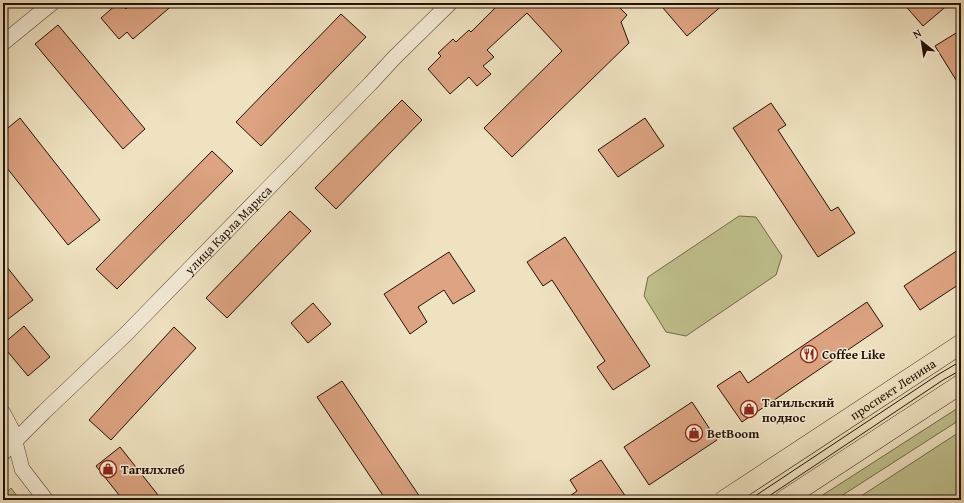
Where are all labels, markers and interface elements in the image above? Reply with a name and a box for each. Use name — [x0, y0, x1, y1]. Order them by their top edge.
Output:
north arrow — [902, 22, 942, 62]
text: N — [910, 24, 925, 42]
street label: улица Карла Маркса — [179, 180, 276, 279]
restaurant icon: Coffee Like — [799, 344, 819, 364]
place label: Coffee Like — [822, 345, 885, 364]
street label: проспект Ленина — [846, 353, 940, 424]
place label: Тагильский поднос — [762, 393, 834, 427]
shop icon: Тагильский поднос — [739, 399, 759, 419]
shop icon: BetBoom — [684, 423, 704, 443]
place label: BetBoom — [707, 424, 760, 443]
shop icon: Тагилхлеб — [98, 459, 118, 479]
place label: Тагилхлеб — [121, 460, 185, 479]

